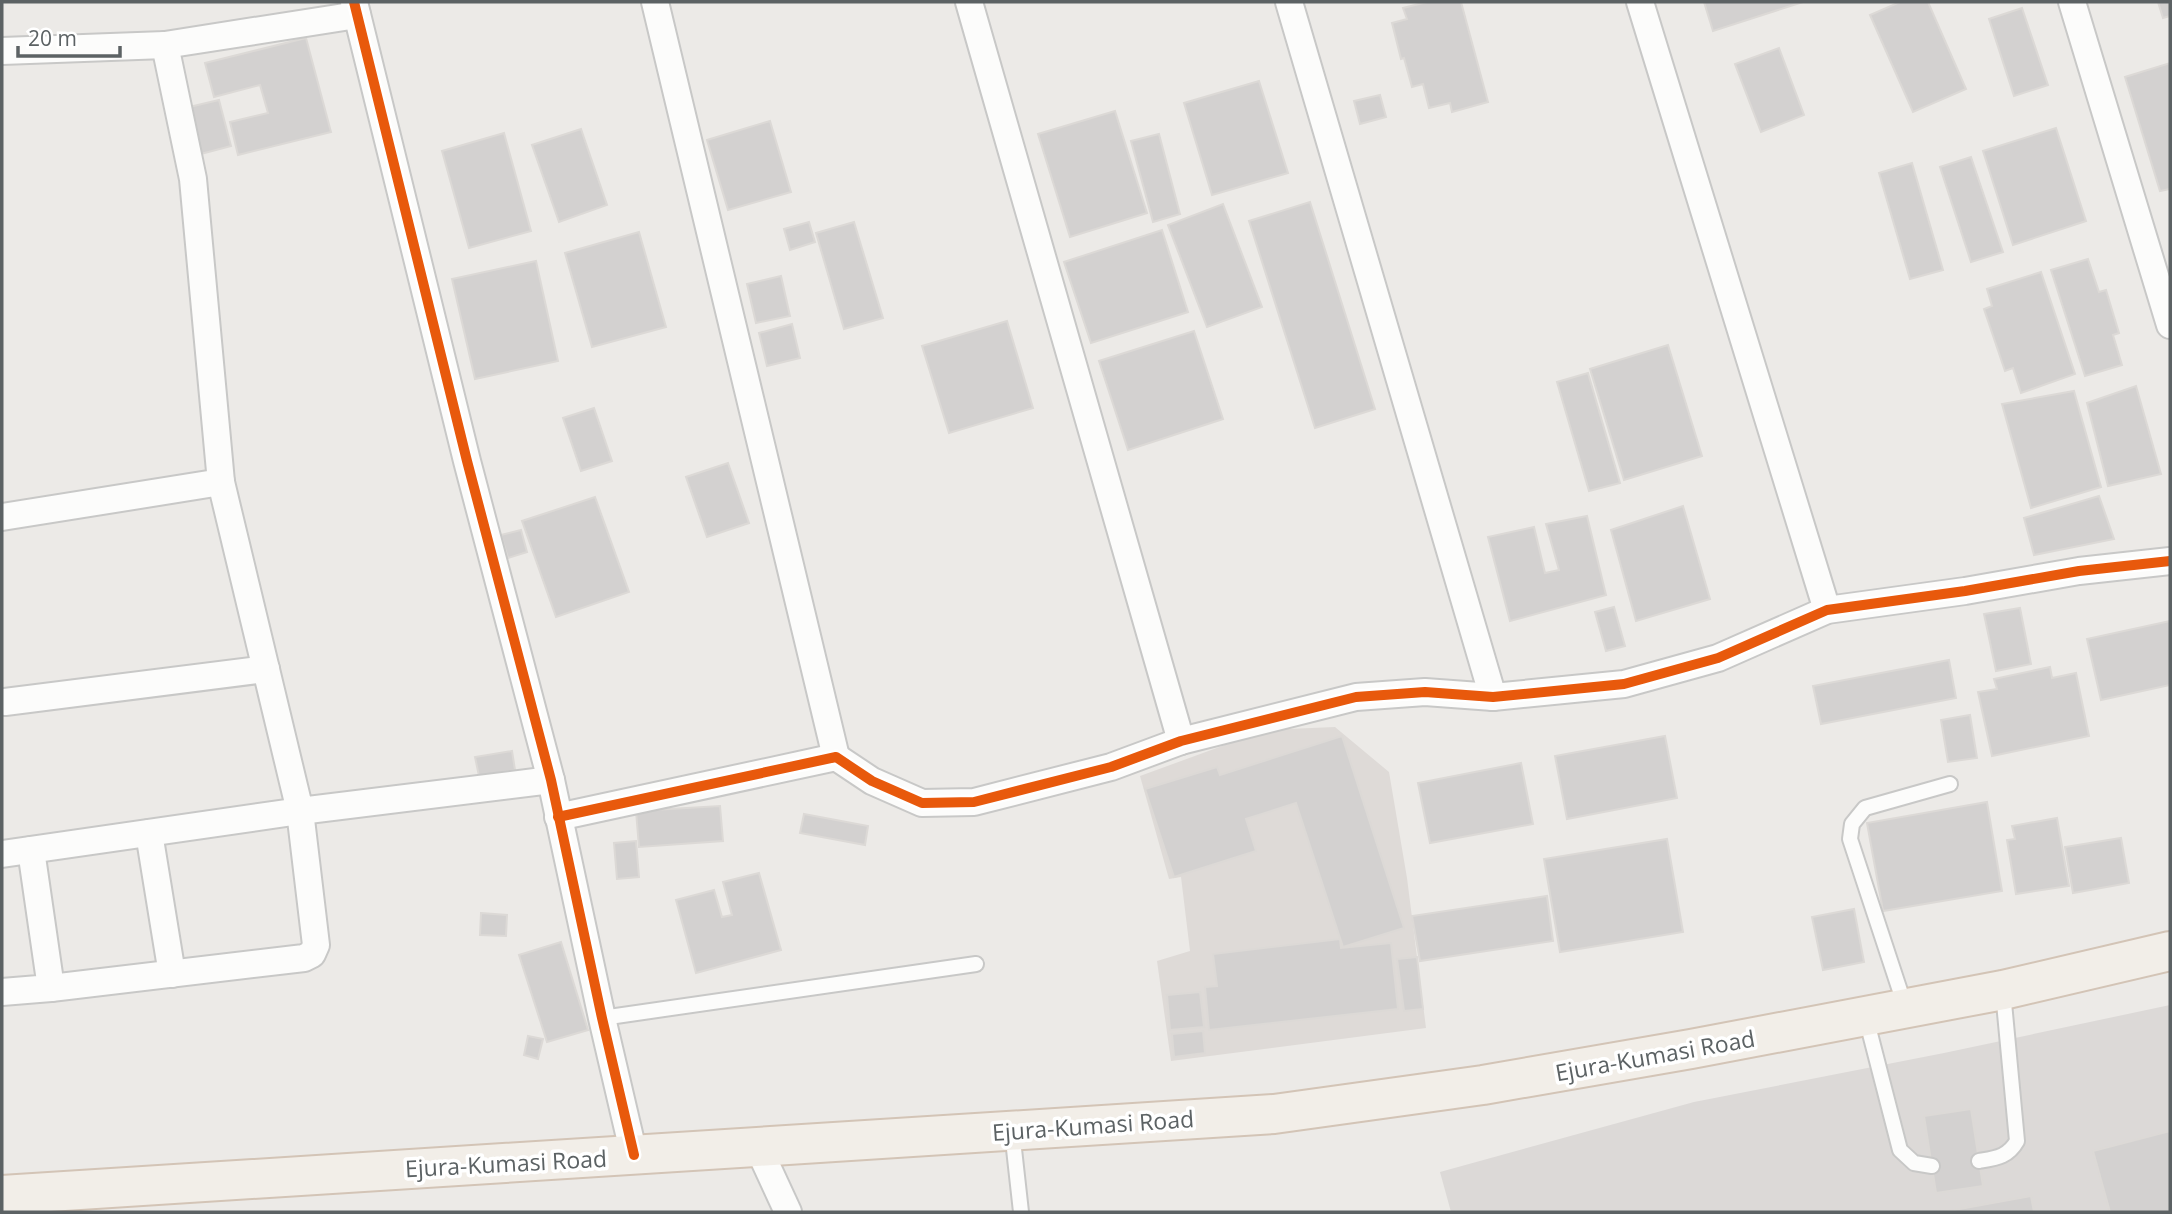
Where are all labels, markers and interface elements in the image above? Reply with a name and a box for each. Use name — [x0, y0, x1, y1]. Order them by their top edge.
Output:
scale bar — [18, 14, 119, 58]
text: 20 m — [28, 24, 77, 52]
street label: Ejura-Kumasi Road — [1553, 1022, 1757, 1088]
street label: Ejura-Kumasi Road — [991, 1102, 1195, 1148]
street label: Ejura-Kumasi Road — [404, 1142, 608, 1184]

